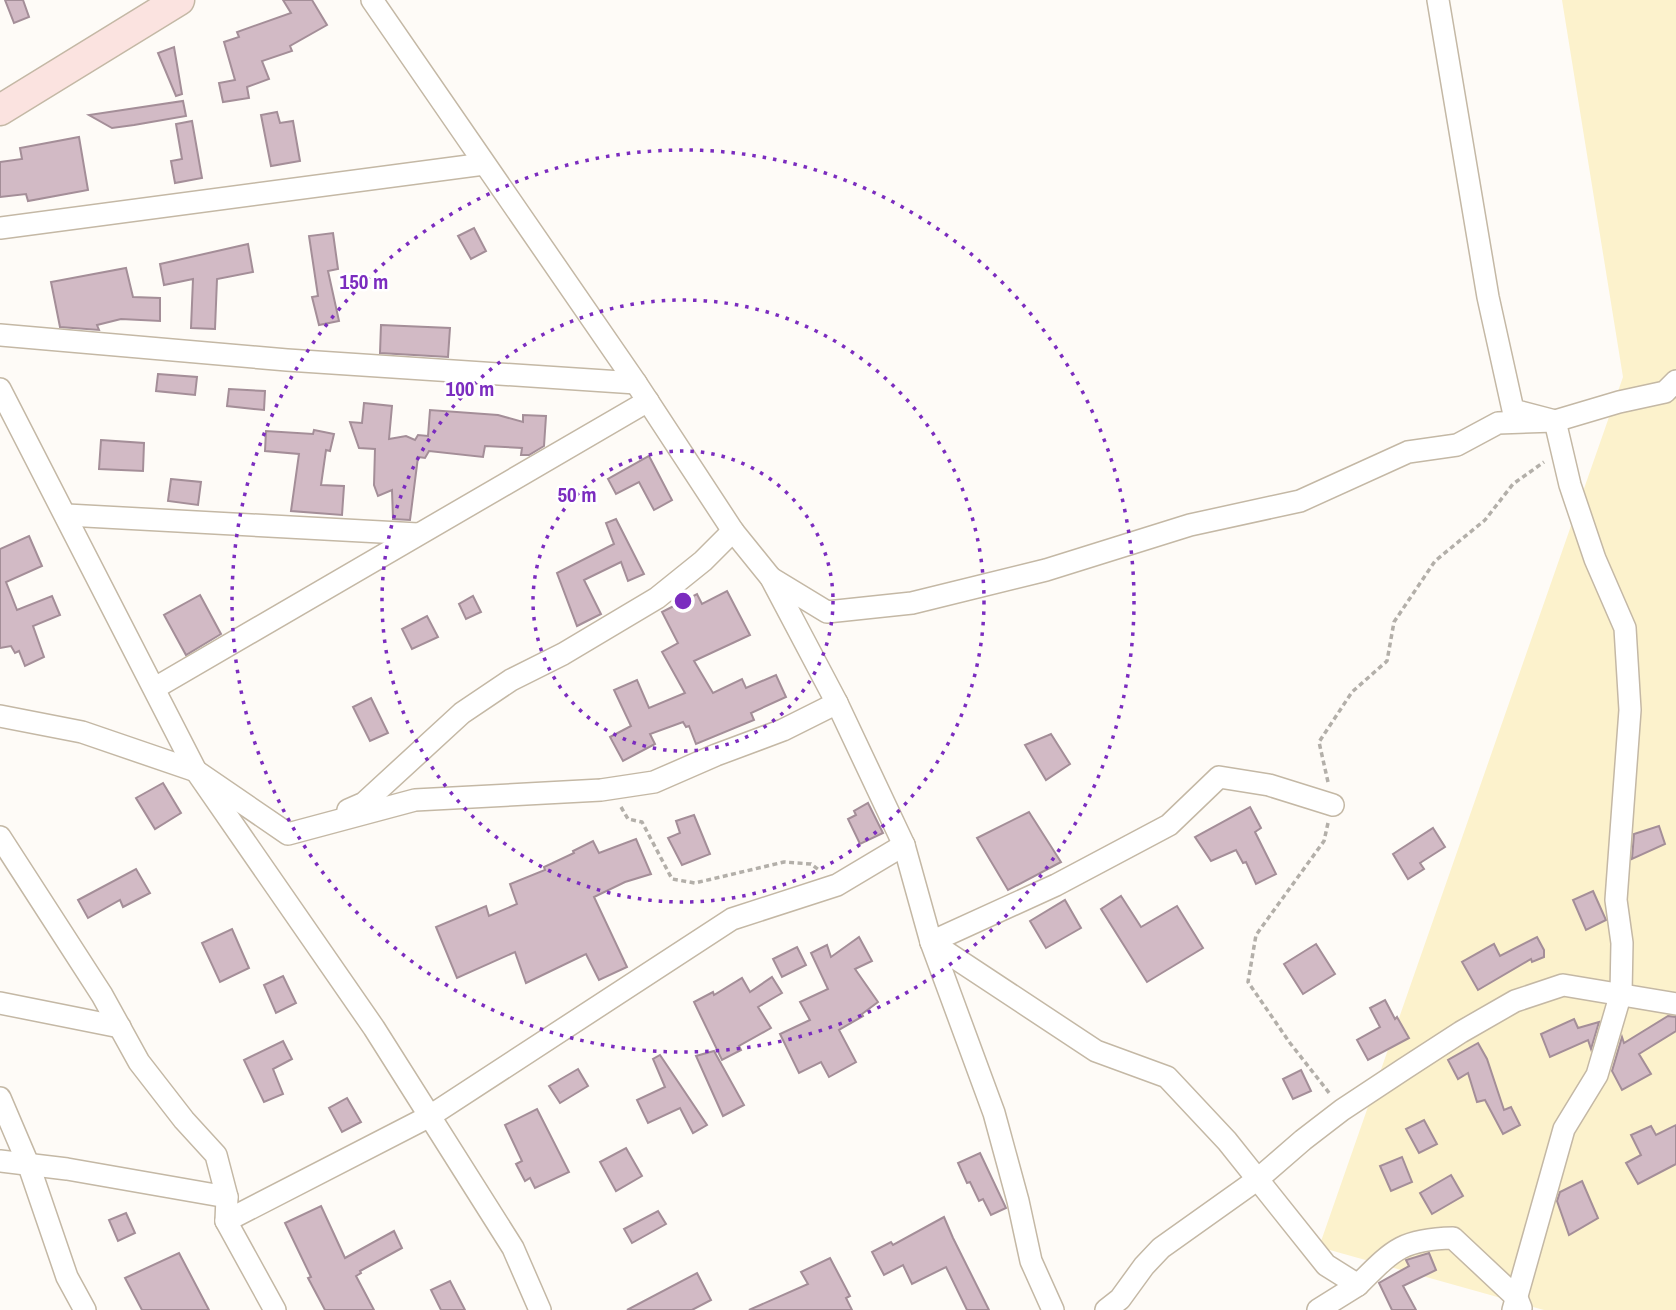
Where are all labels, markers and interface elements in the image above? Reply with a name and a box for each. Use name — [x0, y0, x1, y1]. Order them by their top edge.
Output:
text: 150 m — [340, 267, 388, 296]
text: 100 m — [446, 374, 494, 403]
text: 50 m — [557, 480, 597, 509]
centre of rings — [671, 589, 695, 613]

